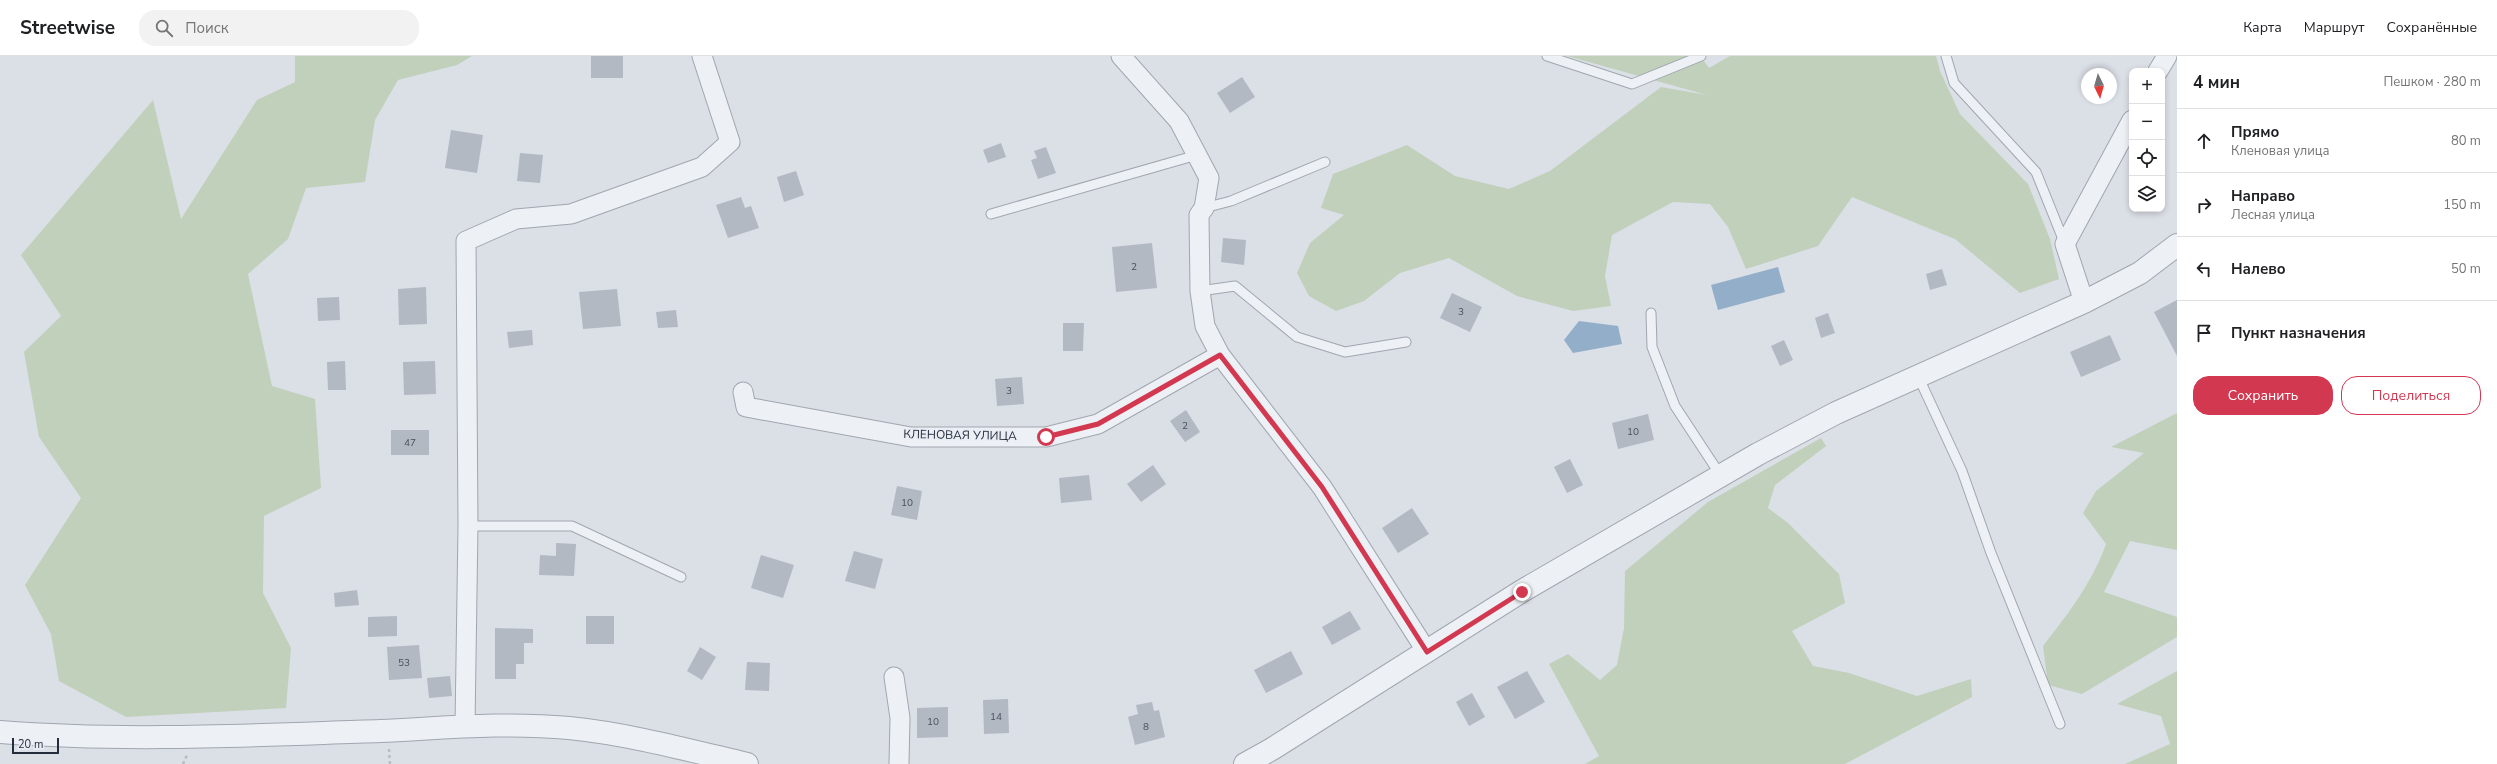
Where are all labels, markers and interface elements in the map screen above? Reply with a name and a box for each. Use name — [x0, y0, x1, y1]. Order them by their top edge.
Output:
search box — [139, 10, 419, 46]
text: Streetwise — [20, 15, 115, 41]
icon: search — [153, 17, 175, 39]
text: Поиск — [185, 18, 229, 38]
text: Карта — [2243, 18, 2282, 37]
text: Маршрут — [2304, 18, 2365, 37]
text: Сохранённые — [2387, 18, 2477, 37]
north arrow — [2081, 68, 2117, 104]
map controls — [2129, 68, 2165, 212]
button: + — [2129, 68, 2165, 104]
text: 4 мин — [2193, 71, 2240, 94]
text: Пешком · 280 m — [2383, 73, 2481, 91]
button: − — [2129, 104, 2165, 140]
text: Прямо — [2231, 122, 2279, 142]
icon: ahead — [2193, 130, 2215, 152]
text: 80 m — [2451, 132, 2481, 150]
button: locate — [2129, 140, 2165, 176]
text: Кленовая улица — [2231, 142, 2330, 160]
button: layers — [2129, 176, 2165, 212]
text: Направо — [2231, 186, 2295, 206]
icon: right — [2193, 194, 2215, 216]
text: 150 m — [2443, 196, 2481, 214]
text: Лесная улица — [2231, 206, 2315, 224]
icon: left — [2193, 258, 2215, 280]
text: Налево — [2231, 259, 2286, 279]
house number: 2 — [1131, 260, 1137, 274]
text: 50 m — [2451, 260, 2481, 278]
house number: 3 — [1458, 305, 1464, 319]
icon: arrive — [2193, 322, 2215, 344]
text: Пункт назначения — [2231, 323, 2366, 343]
button: Сохранить — [2193, 376, 2333, 415]
button: Поделиться — [2341, 376, 2481, 415]
house number: 3 — [1006, 384, 1012, 398]
house number: 2 — [1182, 419, 1188, 433]
house number: 10 — [1627, 425, 1639, 439]
street label: КЛЕНОВАЯ УЛИЦА — [903, 426, 1017, 444]
route start — [1037, 428, 1055, 446]
house number: 47 — [404, 436, 416, 450]
house number: 10 — [901, 496, 913, 510]
route end — [1513, 583, 1531, 601]
house number: 53 — [398, 656, 410, 670]
house number: 14 — [990, 710, 1002, 724]
house number: 10 — [927, 715, 939, 729]
house number: 8 — [1143, 720, 1149, 734]
scale bar — [12, 736, 59, 755]
text: 20 m — [18, 737, 43, 752]

